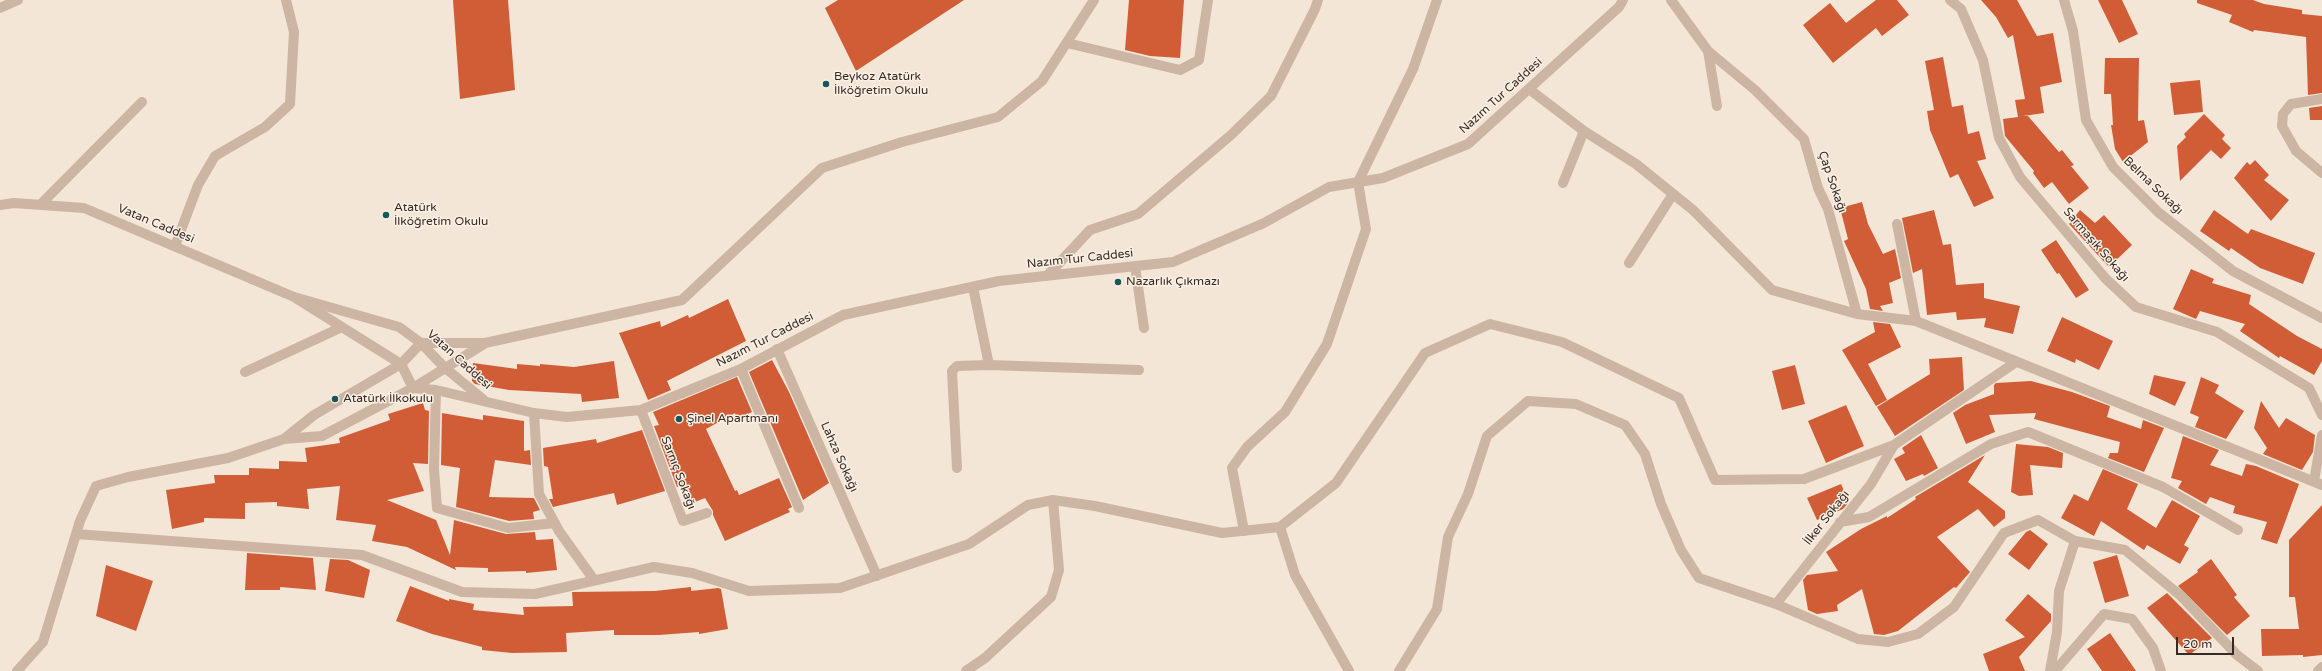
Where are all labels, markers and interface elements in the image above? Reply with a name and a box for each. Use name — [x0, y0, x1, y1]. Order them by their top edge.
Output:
street label: Nazım Tur Caddesi — [1456, 55, 1546, 137]
place label: Beykoz Atatürk İlköğretim Okulu — [834, 70, 928, 98]
marker: Beykoz Atatürk İlköğretim Okulu — [821, 79, 831, 89]
street label: Çap Sokağı — [1815, 149, 1849, 215]
street label: Belma Sokağı — [2120, 154, 2186, 218]
street label: Vatan Caddesi — [116, 201, 196, 247]
place label: Atatürk İlköğretim Okulu — [394, 201, 488, 229]
street label: Sarmaşık Sokağı — [2060, 205, 2132, 285]
marker: Atatürk İlköğretim Okulu — [381, 210, 391, 220]
street label: Nazım Tur Caddesi — [1026, 246, 1134, 272]
place label: Nazarlık Çıkmazı — [1126, 275, 1220, 289]
marker: Nazarlık Çıkmazı — [1113, 277, 1123, 287]
street label: Nazım Tur Caddesi — [714, 309, 816, 371]
street label: Vatan Caddesi — [424, 327, 494, 393]
place label: Atatürk İlkokulu — [343, 392, 433, 406]
marker: Atatürk İlkokulu — [330, 394, 340, 404]
place label: Şinel Apartmanı — [687, 412, 778, 426]
marker: Şinel Apartmanı — [674, 414, 684, 424]
street label: Lahza Sokağı — [817, 420, 861, 494]
street label: Sarnıç Sokağı — [657, 434, 699, 512]
street label: İlker Sokağı — [1801, 488, 1853, 548]
scale bar — [2178, 629, 2236, 655]
text: 20 m — [2183, 637, 2212, 651]

